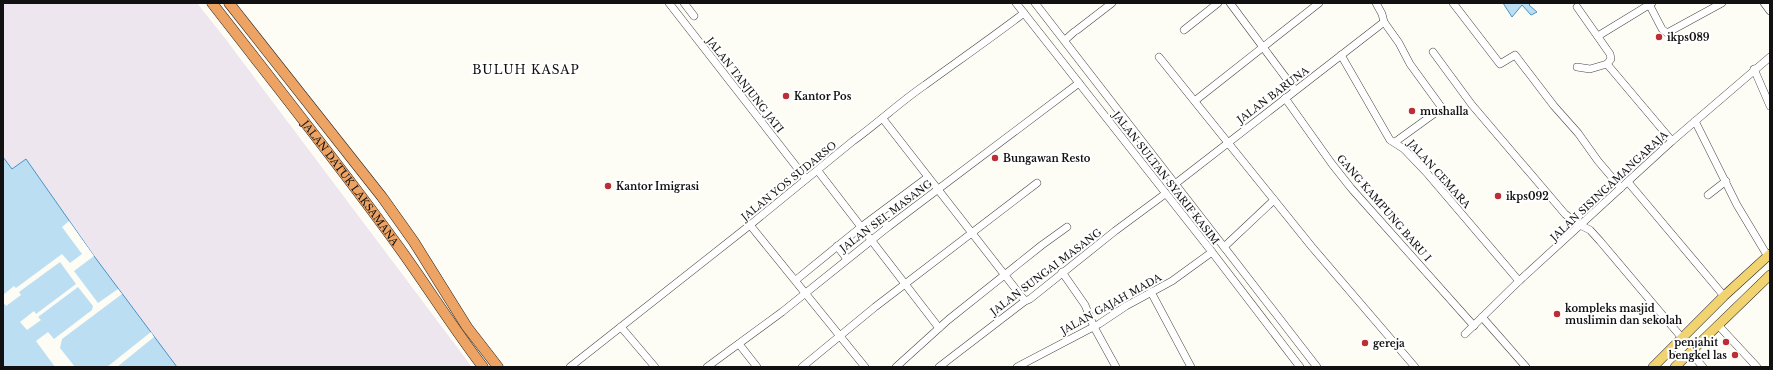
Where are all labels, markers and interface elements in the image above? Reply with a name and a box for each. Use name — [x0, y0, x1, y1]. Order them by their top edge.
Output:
place label: ikps089 — [1667, 31, 1710, 44]
marker: ikps089 — [1654, 32, 1664, 42]
street label: JALAN TANJUNG JATI — [702, 33, 786, 135]
district label: BULUH KASAP — [472, 62, 580, 77]
street label: JALAN BARUNA — [1233, 64, 1312, 127]
place label: Kantor Pos — [794, 90, 852, 103]
marker: Kantor Pos — [781, 91, 791, 101]
place label: mushalla — [1420, 105, 1469, 118]
marker: mushalla — [1407, 106, 1417, 116]
street label: JALAN SULTAN SYARIF KASIM — [1109, 107, 1222, 247]
street label: JALAN DATUK LAKSAMANA — [298, 116, 402, 248]
street label: JALAN SISINGAMANGARAJA — [1546, 128, 1671, 245]
street label: JALAN CEMARA — [1403, 135, 1473, 211]
street label: JALAN YOS SUDARSO — [737, 139, 839, 225]
place label: Bungawan Resto — [1003, 152, 1091, 165]
street label: GANG KAMPUNG BARU I — [1334, 152, 1434, 264]
marker: Bungawan Resto — [990, 153, 1000, 163]
street label: JALAN SEI. MASANG — [836, 177, 935, 256]
place label: Kantor Imigrasi — [616, 180, 700, 193]
marker: Kantor Imigrasi — [603, 181, 613, 191]
place label: ikps092 — [1506, 190, 1549, 203]
marker: ikps092 — [1493, 191, 1503, 201]
street label: JALAN SUNGAI MASANG — [986, 226, 1104, 319]
street label: JALAN GAJAH MADA — [1057, 271, 1164, 338]
place label: kompleks masjid muslimin dan sekolah — [1565, 302, 1683, 327]
marker: kompleks masjid muslimin dan sekolah — [1552, 309, 1562, 319]
place label: penjahit — [1674, 336, 1718, 349]
place label: gereja — [1373, 337, 1405, 350]
marker: penjahit — [1721, 337, 1731, 347]
marker: gereja — [1360, 338, 1370, 348]
place label: bengkel las — [1668, 349, 1727, 362]
marker: bengkel las — [1730, 350, 1740, 360]

